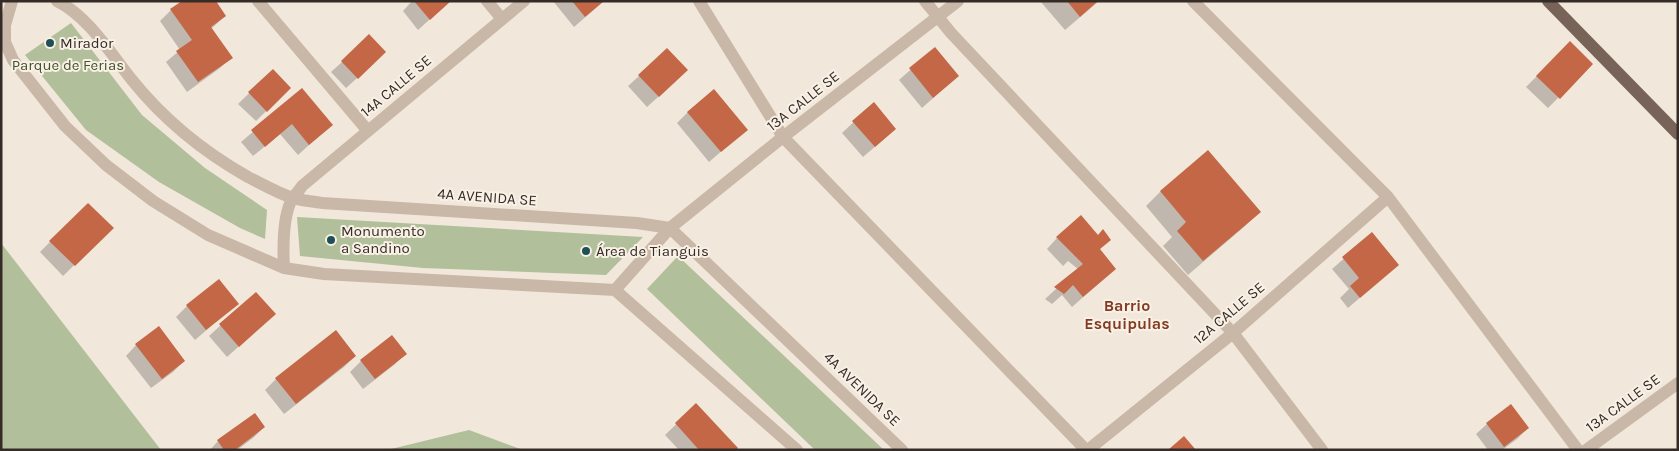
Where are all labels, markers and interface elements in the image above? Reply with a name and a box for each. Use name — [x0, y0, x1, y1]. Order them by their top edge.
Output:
place label: Mirador — [60, 34, 114, 52]
marker: Mirador — [44, 37, 56, 49]
street label: 14A CALLE SE — [357, 51, 435, 121]
park label: Parque de Ferias — [12, 56, 124, 74]
street label: 13A CALLE SE — [763, 67, 843, 135]
street label: 4A AVENIDA SE — [437, 185, 537, 209]
place label: Monumento a Sandino — [341, 222, 425, 257]
marker: Monumento a Sandino — [325, 234, 337, 246]
place label: Área de Tianguis — [596, 242, 709, 260]
marker: Área de Tianguis — [580, 245, 592, 257]
street label: 12A CALLE SE — [1190, 278, 1268, 348]
district label: Barrio Esquipulas — [1084, 296, 1170, 333]
street label: 4A AVENIDA SE — [820, 348, 904, 430]
street label: 13A CALLE SE — [1582, 370, 1664, 436]

